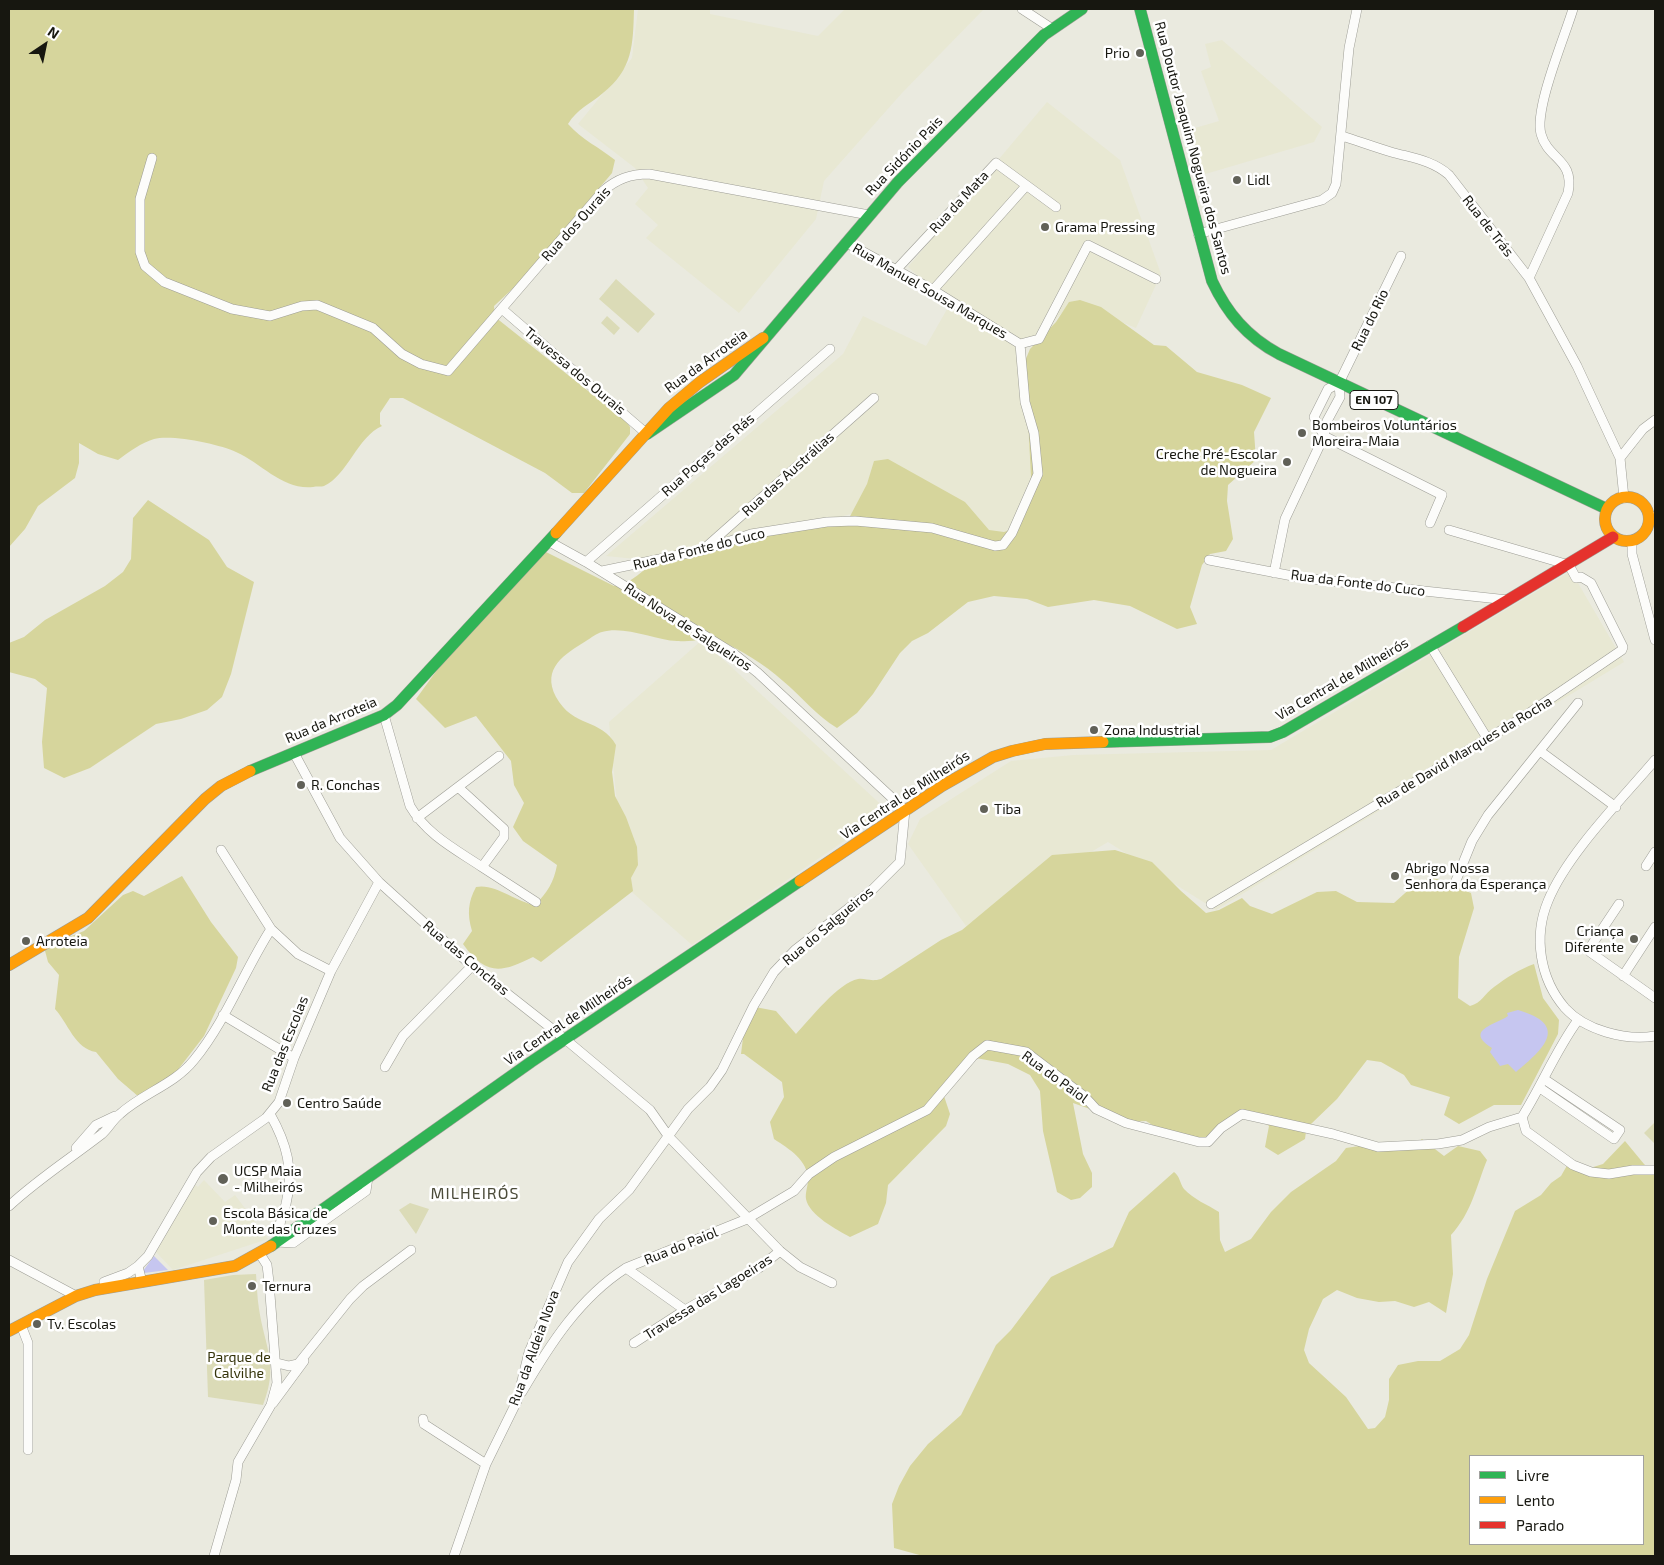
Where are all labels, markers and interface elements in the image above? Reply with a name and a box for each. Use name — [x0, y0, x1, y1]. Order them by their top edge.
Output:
north arrow — [20, 20, 70, 70]
street label: Rua Doutor Joaquim Nogueira dos Santos — [1151, 20, 1235, 276]
text: N — [45, 22, 63, 42]
place label: Prio — [1105, 45, 1130, 61]
marker: Prio — [1134, 47, 1146, 59]
street label: Rua Sidónio Pais — [862, 113, 946, 199]
street label: Rua da Mata — [926, 167, 992, 237]
place label: Lidl — [1247, 172, 1270, 188]
marker: Lidl — [1231, 174, 1243, 186]
street label: Rua dos Ourais — [538, 183, 614, 265]
street label: Rua de Trás — [1459, 192, 1517, 260]
place label: Grama Pressing — [1055, 219, 1155, 235]
marker: Grama Pressing — [1039, 221, 1051, 233]
street label: Rua Manuel Sousa Marques — [850, 240, 1010, 342]
street label: Rua do Rio — [1348, 286, 1392, 354]
street label: Travessa dos Ourais — [521, 324, 629, 418]
street label: Rua da Arroteia — [661, 325, 751, 397]
road number: EN 107 — [1350, 390, 1398, 410]
street label: Rua Poças das Rás — [658, 410, 758, 500]
place label: Bombeiros Voluntários Moreira-Maia — [1312, 417, 1457, 450]
marker: Bombeiros Voluntários Moreira-Maia — [1296, 427, 1308, 439]
street label: Rua das Austrálias — [738, 428, 838, 520]
place label: Creche Pré-Escolar de Nogueira — [1156, 446, 1277, 478]
marker: Creche Pré-Escolar de Nogueira — [1281, 456, 1293, 468]
street label: Rua da Fonte do Cuco — [631, 524, 767, 574]
street label: Rua da Fonte do Cuco — [1290, 566, 1426, 600]
street label: Rua Nova de Salgueiros — [621, 579, 755, 675]
street label: Via Central de Milheirós — [1273, 634, 1411, 724]
street label: Rua da Arroteia — [283, 693, 379, 747]
street label: Rua de David Marques da Rocha — [1373, 693, 1555, 811]
place label: Zona Industrial — [1104, 722, 1200, 738]
marker: Zona Industrial — [1088, 724, 1100, 736]
street label: Via Central de Milheirós — [837, 747, 973, 843]
place label: R. Conchas — [311, 777, 380, 793]
marker: R. Conchas — [295, 779, 307, 791]
place label: Tiba — [994, 801, 1021, 817]
marker: Tiba — [978, 803, 990, 815]
place label: Abrigo Nossa Senhora da Esperança — [1405, 860, 1546, 892]
marker: Abrigo Nossa Senhora da Esperança — [1389, 870, 1401, 882]
street label: Rua do Salgueiros — [779, 883, 877, 969]
street label: Rua das Conchas — [420, 917, 512, 999]
place label: Criança Diferente — [1565, 923, 1624, 956]
place label: Arroteia — [36, 933, 88, 949]
marker: Criança Diferente — [1628, 933, 1640, 945]
marker: Arroteia — [20, 935, 32, 947]
street label: Via Central de Milheirós — [501, 971, 635, 1069]
street label: Rua das Escolas — [258, 994, 312, 1094]
street label: Rua do Paiol — [1019, 1047, 1091, 1107]
place label: Centro Saúde — [297, 1095, 382, 1111]
marker: Centro Saúde — [281, 1097, 293, 1109]
place label: UCSP Maia - Milheirós — [234, 1163, 303, 1196]
marker: UCSP Maia - Milheirós — [216, 1172, 230, 1186]
district label: MILHEIRÓS — [429, 1184, 521, 1204]
place label: Escola Básica de Monte das Cruzes — [223, 1205, 337, 1238]
marker: Escola Básica de Monte das Cruzes — [207, 1215, 219, 1227]
street label: Rua do Paiol — [642, 1224, 720, 1268]
street label: Travessa das Lagoeiras — [641, 1251, 775, 1343]
place label: Ternura — [262, 1278, 311, 1294]
marker: Ternura — [246, 1280, 258, 1292]
street label: Rua da Aldeia Nova — [505, 1288, 563, 1408]
place label: Tv. Escolas — [47, 1316, 116, 1332]
marker: Tv. Escolas — [31, 1318, 43, 1330]
park label: Parque de Calvilhe — [207, 1349, 271, 1381]
legend — [1469, 1455, 1644, 1545]
text: Livre — [1516, 1466, 1549, 1484]
text: Lento — [1516, 1491, 1555, 1509]
text: Parado — [1516, 1516, 1564, 1534]

